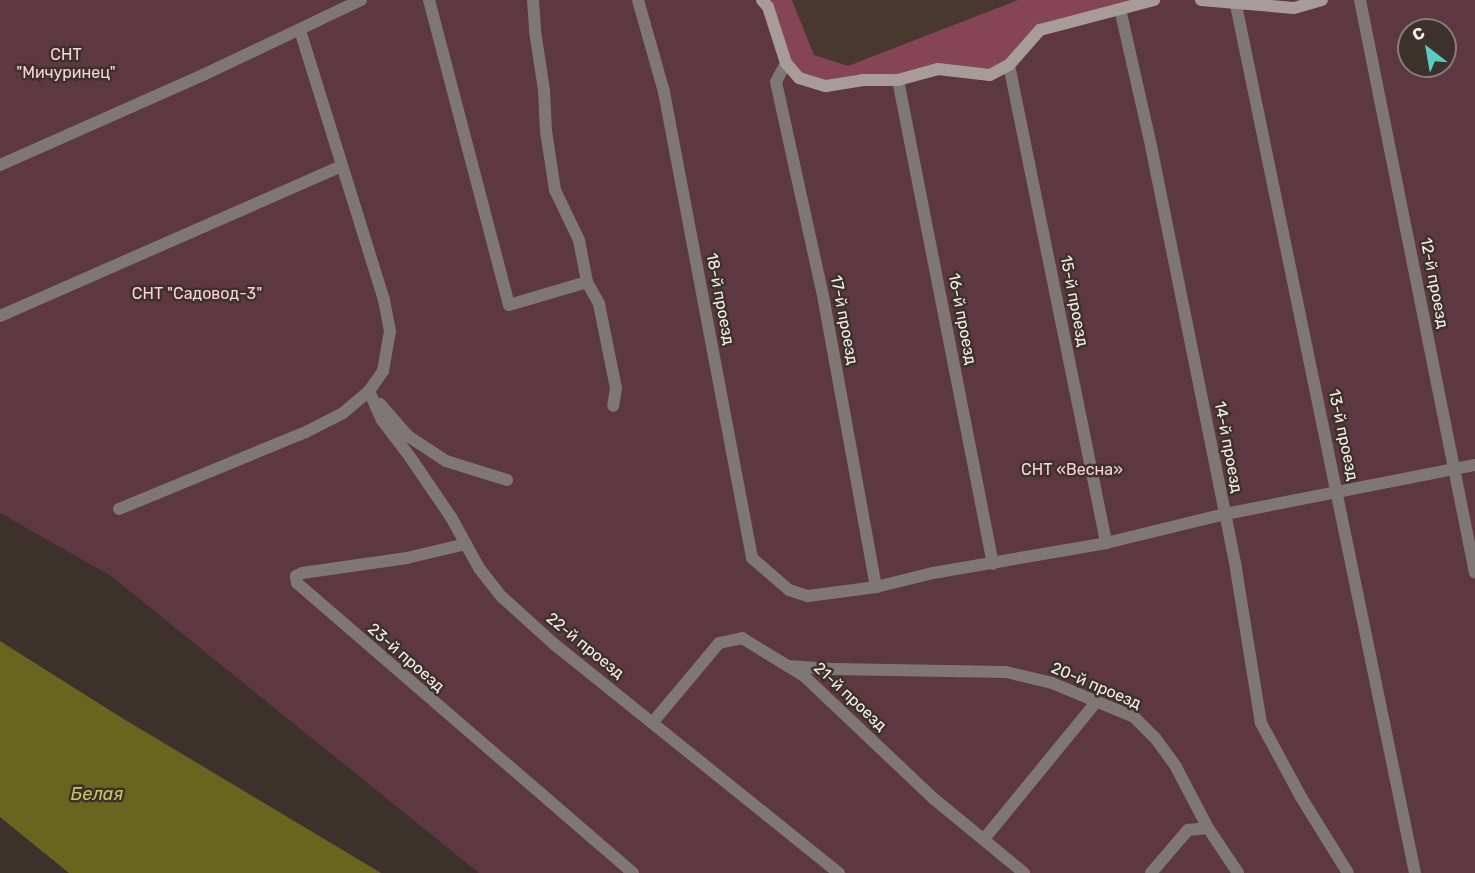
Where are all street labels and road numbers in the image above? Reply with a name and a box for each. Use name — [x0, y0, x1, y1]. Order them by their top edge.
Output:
street label: 12-й проезд — [1416, 236, 1452, 330]
street label: 18-й проезд — [702, 251, 738, 347]
street label: 15-й проезд — [1056, 254, 1092, 348]
street label: 16-й проезд — [944, 272, 980, 366]
street label: 17-й проезд — [826, 274, 862, 366]
street label: 13-й проезд — [1324, 388, 1362, 482]
street label: 14-й проезд — [1210, 399, 1246, 495]
street label: 22-й проезд — [542, 609, 628, 683]
street label: 23-й проезд — [364, 619, 448, 697]
street label: 21-й проезд — [810, 658, 890, 736]
street label: 20-й проезд — [1048, 658, 1144, 714]

